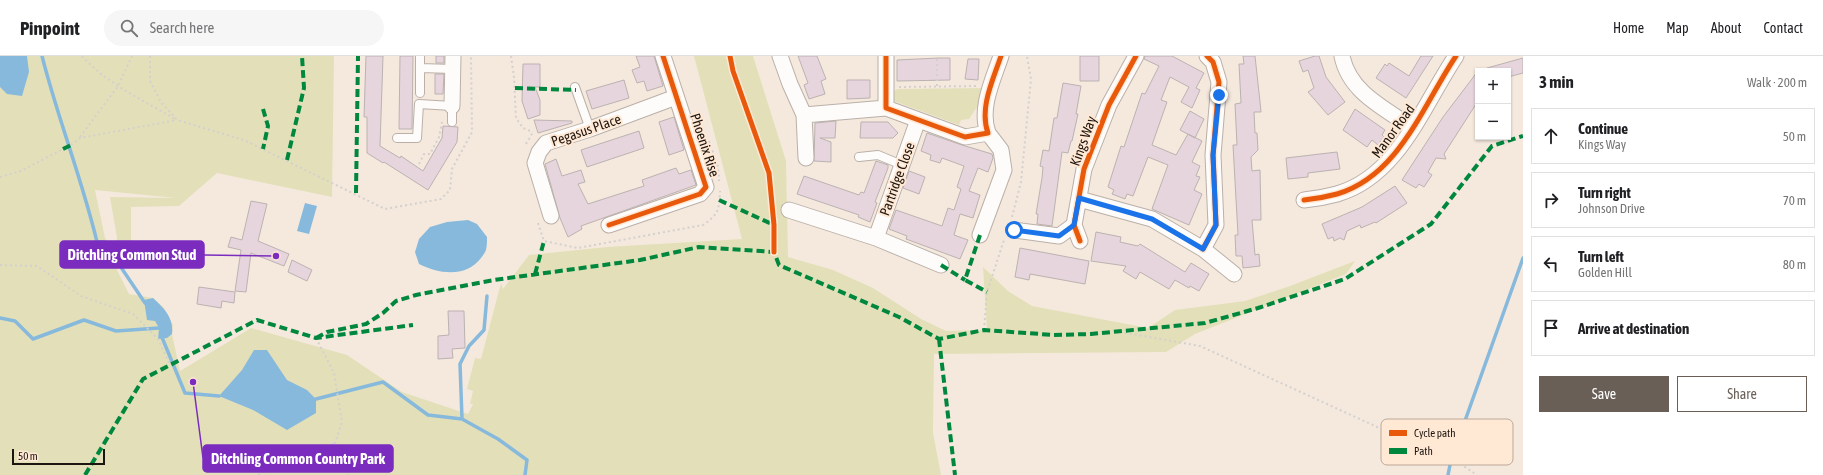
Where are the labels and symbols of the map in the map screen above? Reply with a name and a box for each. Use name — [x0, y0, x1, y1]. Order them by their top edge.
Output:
route end — [1210, 86, 1228, 104]
street label: Manor Road — [1368, 101, 1418, 161]
street label: Pegasus Place — [549, 111, 623, 149]
street label: Phoenix Rise — [687, 111, 723, 179]
street label: Kings Way — [1067, 114, 1099, 168]
street label: Partridge Close — [876, 140, 918, 218]
route start — [1005, 221, 1023, 239]
callout: Ditchling Common Stud — [60, 241, 204, 268]
text: Ditchling Common Stud — [68, 246, 196, 263]
legend — [1381, 419, 1513, 465]
text: Cycle path — [1414, 427, 1456, 439]
callout: Ditchling Common Country Park — [203, 445, 393, 472]
text: Path — [1414, 445, 1433, 457]
scale bar — [12, 447, 105, 466]
text: Ditchling Common Country Park — [211, 450, 385, 467]

